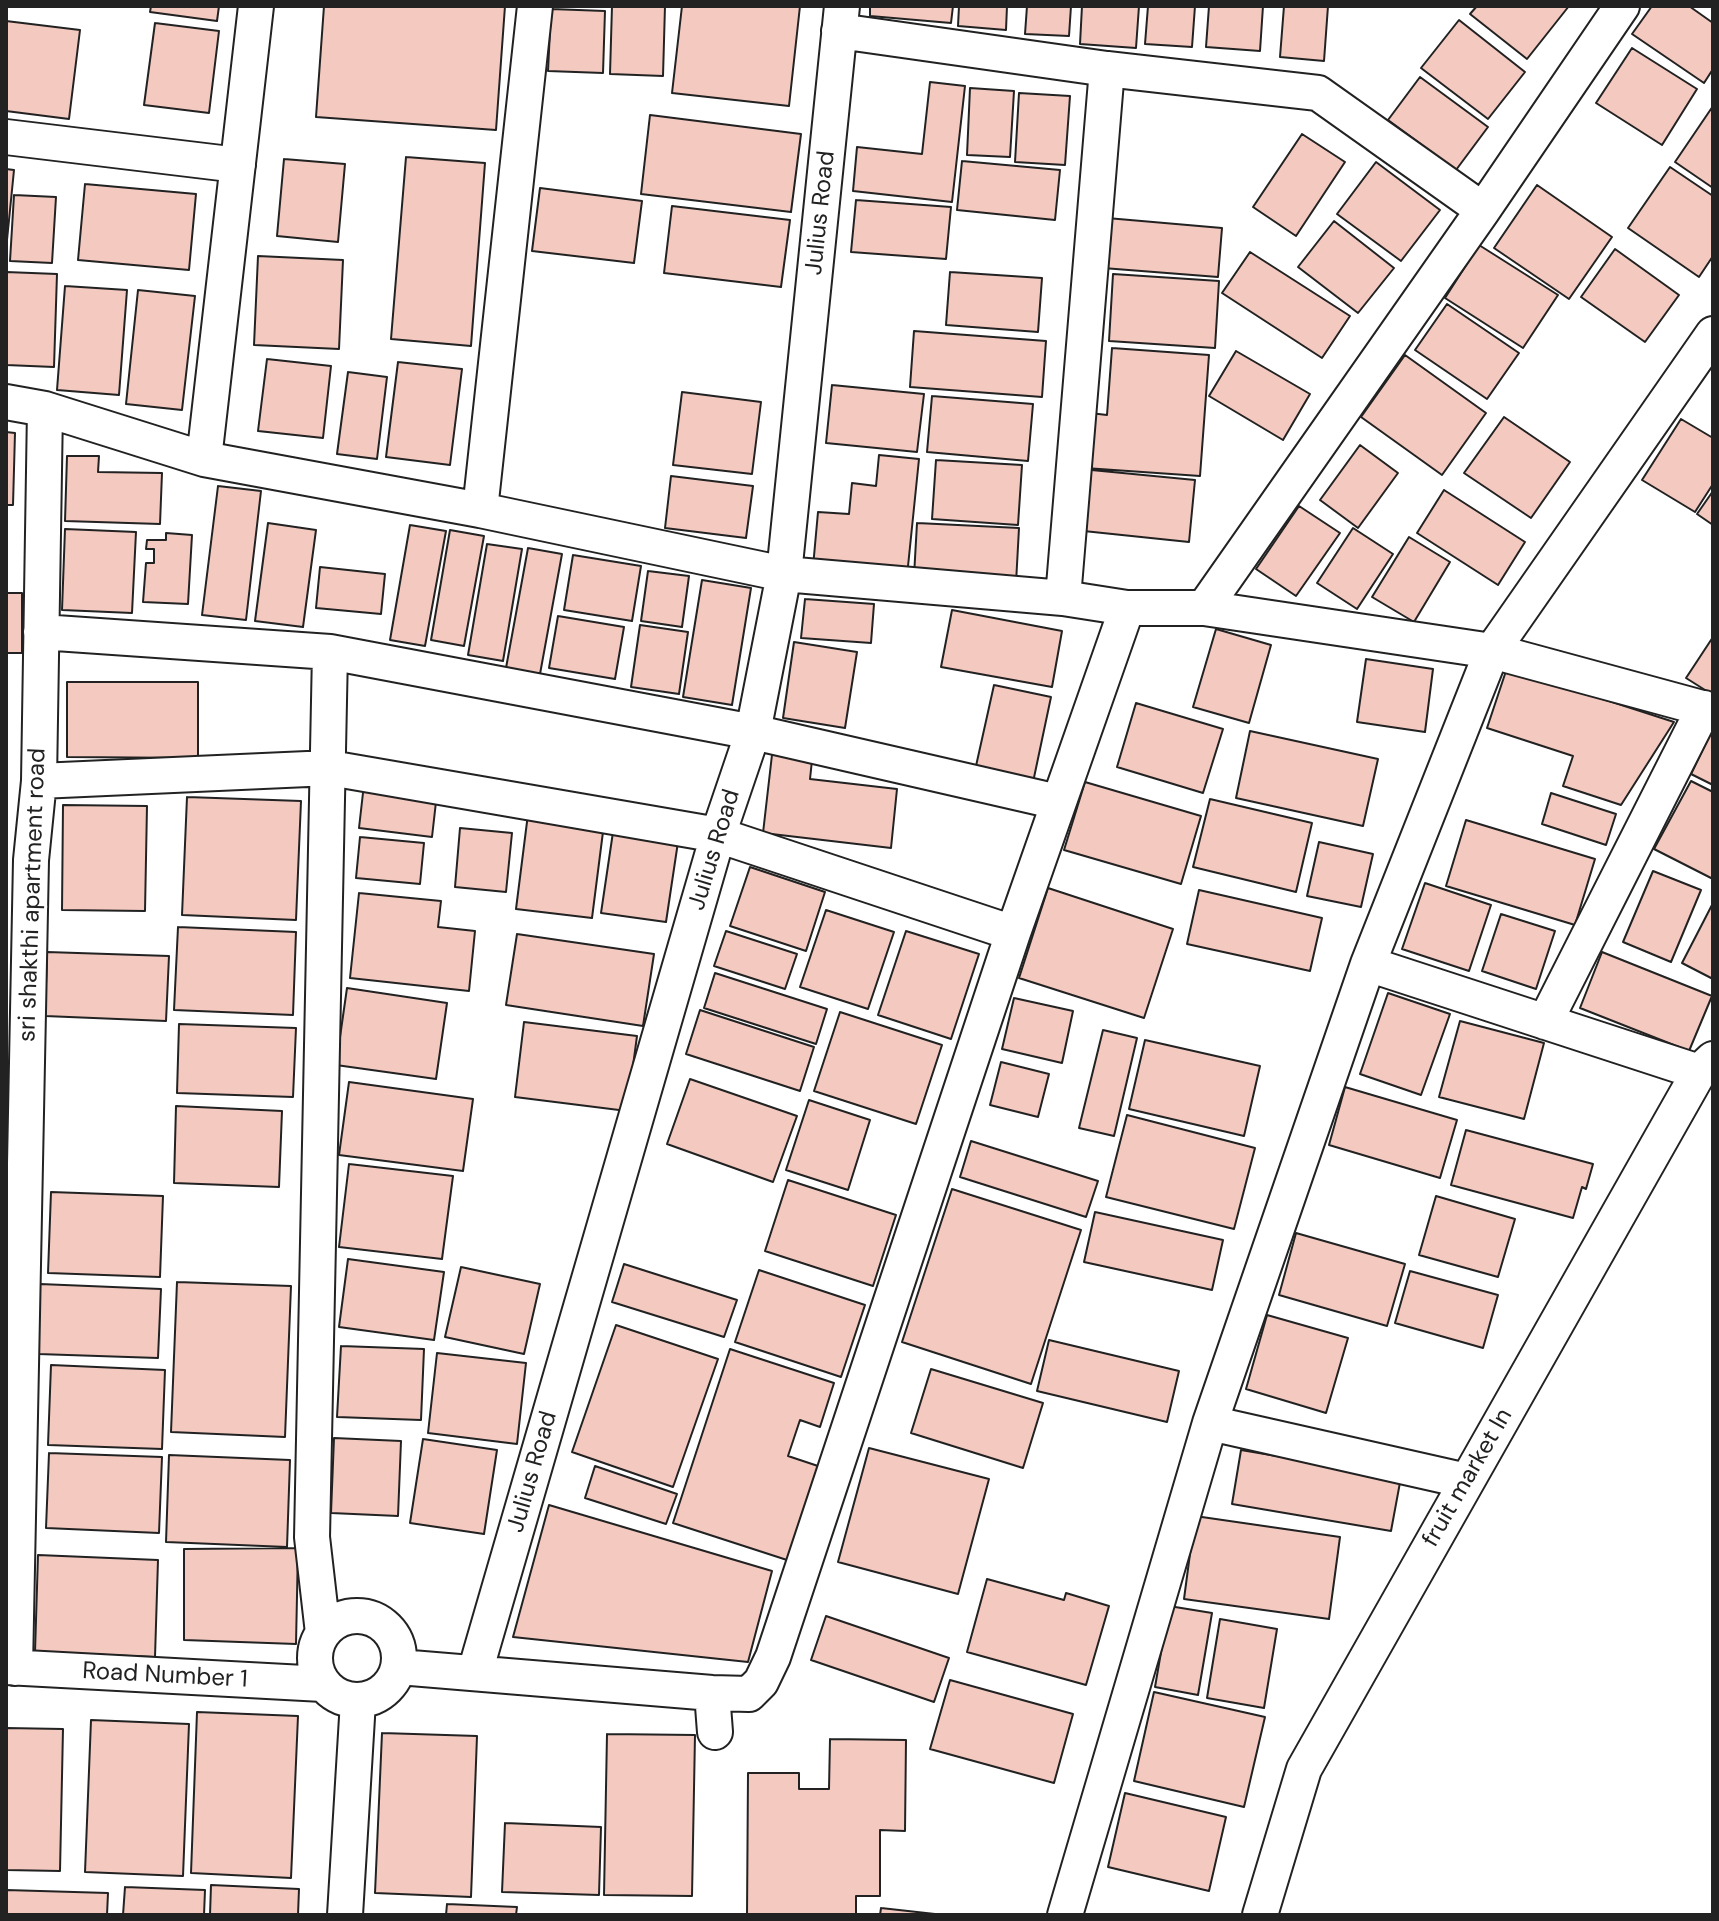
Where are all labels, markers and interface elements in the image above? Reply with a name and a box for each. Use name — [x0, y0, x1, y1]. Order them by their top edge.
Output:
street label: Julius Road — [800, 149, 842, 277]
street label: sri shakthi apartment road — [13, 747, 53, 1043]
street label: Julius Road — [683, 786, 747, 914]
street label: fruit market ln — [1417, 1404, 1519, 1552]
street label: Julius Road — [502, 1408, 564, 1536]
street label: Road Number 1 — [82, 1657, 248, 1695]

